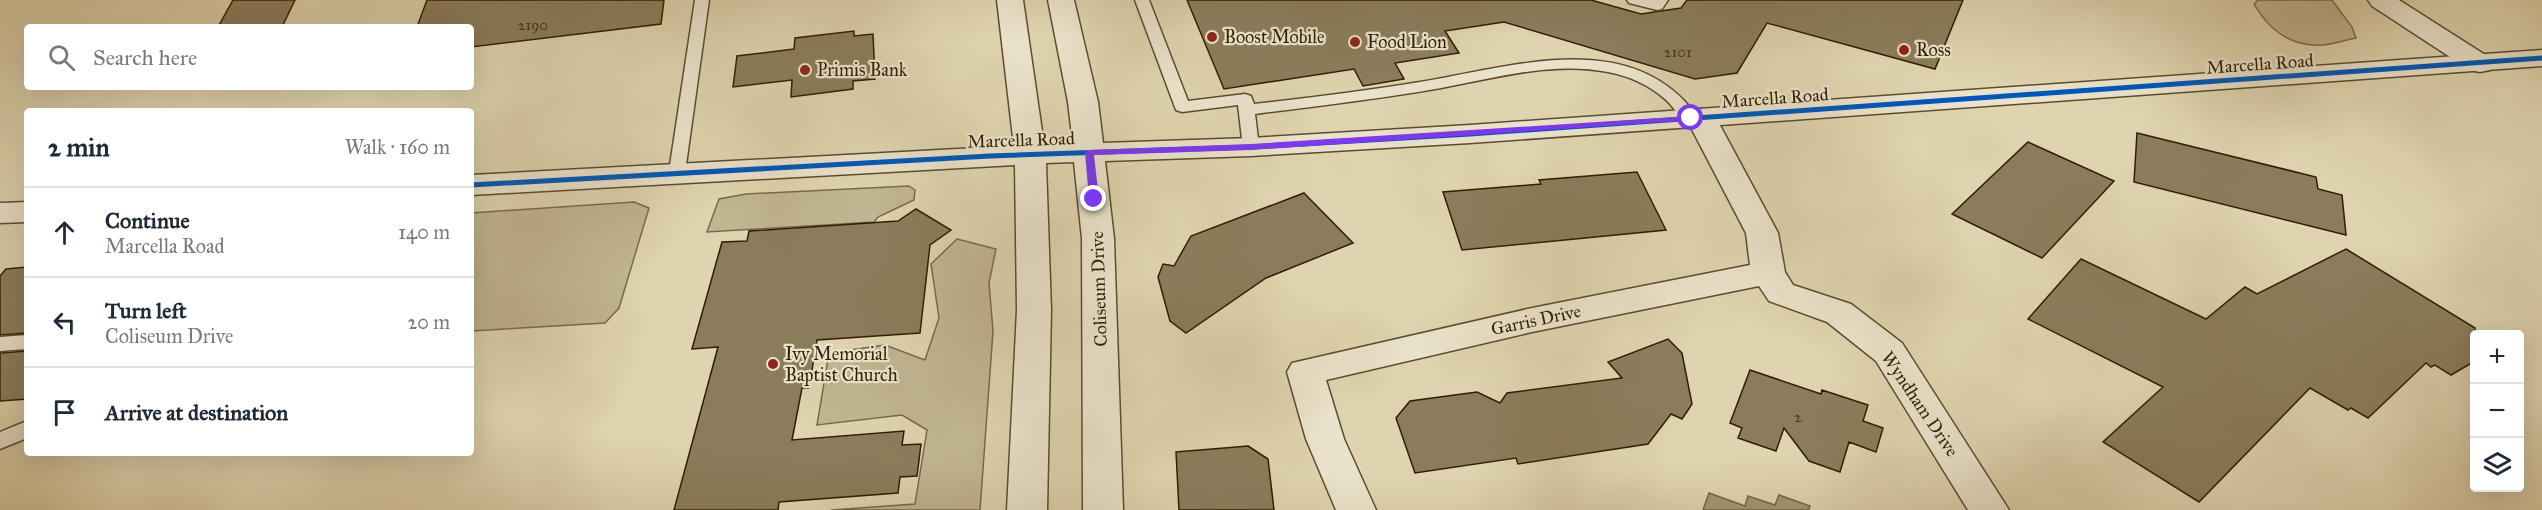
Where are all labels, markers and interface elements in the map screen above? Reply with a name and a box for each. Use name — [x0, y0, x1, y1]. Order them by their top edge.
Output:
house number: 2190 — [518, 16, 548, 34]
search box — [24, 24, 474, 90]
place label: Boost Mobile — [1224, 26, 1325, 48]
marker: Boost Mobile — [1205, 30, 1219, 44]
place label: Food Lion — [1367, 31, 1447, 53]
marker: Food Lion — [1348, 35, 1362, 49]
place label: Ross — [1916, 39, 1951, 61]
icon: search — [45, 41, 78, 74]
house number: 2101 — [1664, 43, 1692, 61]
marker: Ross — [1897, 43, 1911, 57]
text: Search here — [93, 44, 197, 71]
street label: Marcella Road — [2206, 49, 2314, 79]
place label: Primis Bank — [817, 59, 908, 81]
marker: Primis Bank — [798, 63, 812, 77]
street label: Marcella Road — [1721, 83, 1829, 113]
route start — [1677, 104, 1703, 130]
street label: Marcella Road — [967, 127, 1075, 153]
text: 2 min — [48, 131, 109, 163]
text: Walk · 160 m — [345, 135, 450, 159]
route end — [1080, 185, 1106, 211]
text: Continue — [105, 207, 190, 234]
icon: ahead — [48, 216, 81, 249]
text: 140 m — [398, 220, 450, 244]
street label: Coliseum Drive — [1086, 231, 1112, 347]
text: Marcella Road — [105, 234, 224, 258]
text: Turn left — [105, 297, 187, 324]
street label: Garris Drive — [1489, 300, 1583, 340]
icon: left — [48, 306, 81, 339]
text: 20 m — [407, 310, 450, 334]
text: Coliseum Drive — [105, 324, 233, 348]
map controls — [2470, 330, 2524, 492]
button: + — [2470, 330, 2524, 384]
place label: Ivy Memorial Baptist Church — [785, 343, 898, 386]
street label: Wyndham Drive — [1877, 347, 1963, 461]
marker: Ivy Memorial Baptist Church — [766, 357, 780, 371]
button: − — [2470, 384, 2524, 438]
icon: arrive — [48, 396, 81, 429]
text: Arrive at destination — [105, 399, 288, 426]
house number: 2 — [1794, 408, 1802, 426]
button: layers — [2470, 438, 2524, 492]

